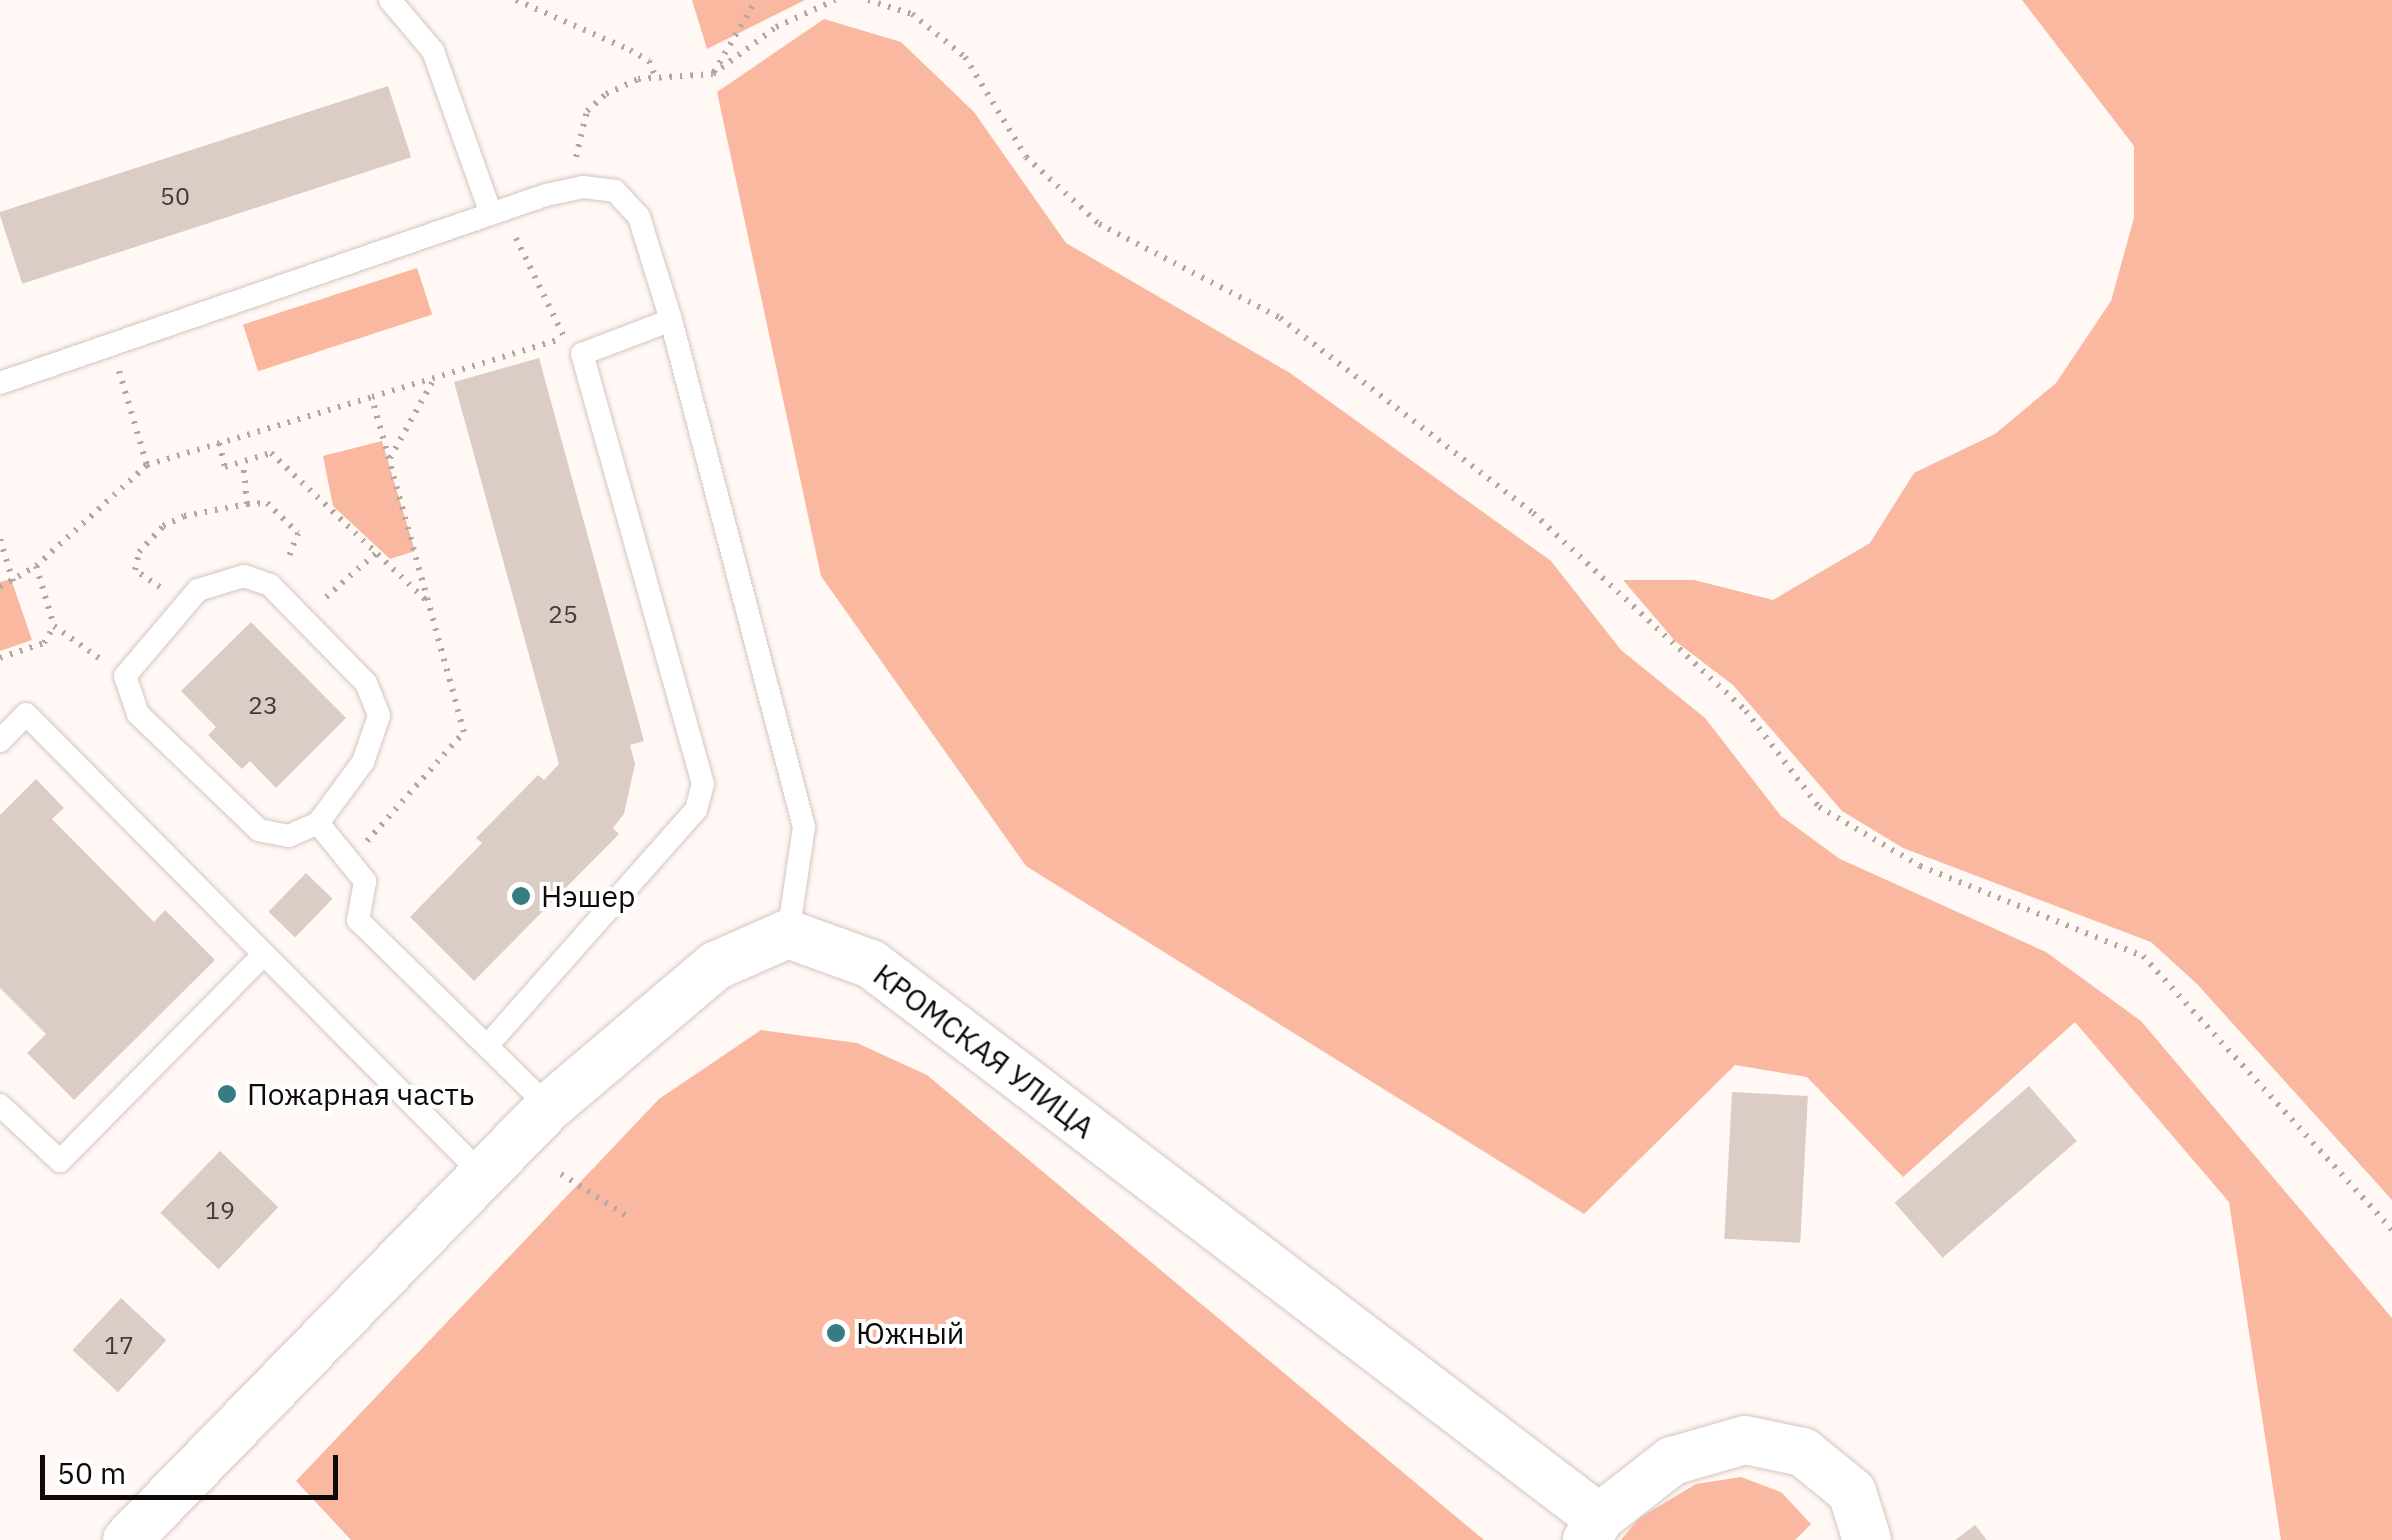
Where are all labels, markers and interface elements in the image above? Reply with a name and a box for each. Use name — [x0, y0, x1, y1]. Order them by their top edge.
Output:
house number: 50 — [160, 181, 190, 211]
house number: 25 — [548, 599, 578, 629]
house number: 23 — [248, 690, 278, 720]
place label: Нэшер — [541, 878, 635, 914]
marker: Нэшер — [510, 885, 532, 907]
street label: КРОМСКАЯ УЛИЦА — [867, 956, 1101, 1146]
place label: Пожарная часть — [247, 1076, 474, 1112]
marker: Пожарная часть — [216, 1083, 238, 1105]
house number: 19 — [205, 1195, 235, 1225]
place label: Южный — [856, 1315, 965, 1351]
marker: Южный — [825, 1322, 847, 1344]
house number: 17 — [104, 1330, 134, 1360]
scale bar — [45, 1435, 342, 1497]
text: 50 m — [57, 1453, 126, 1492]

